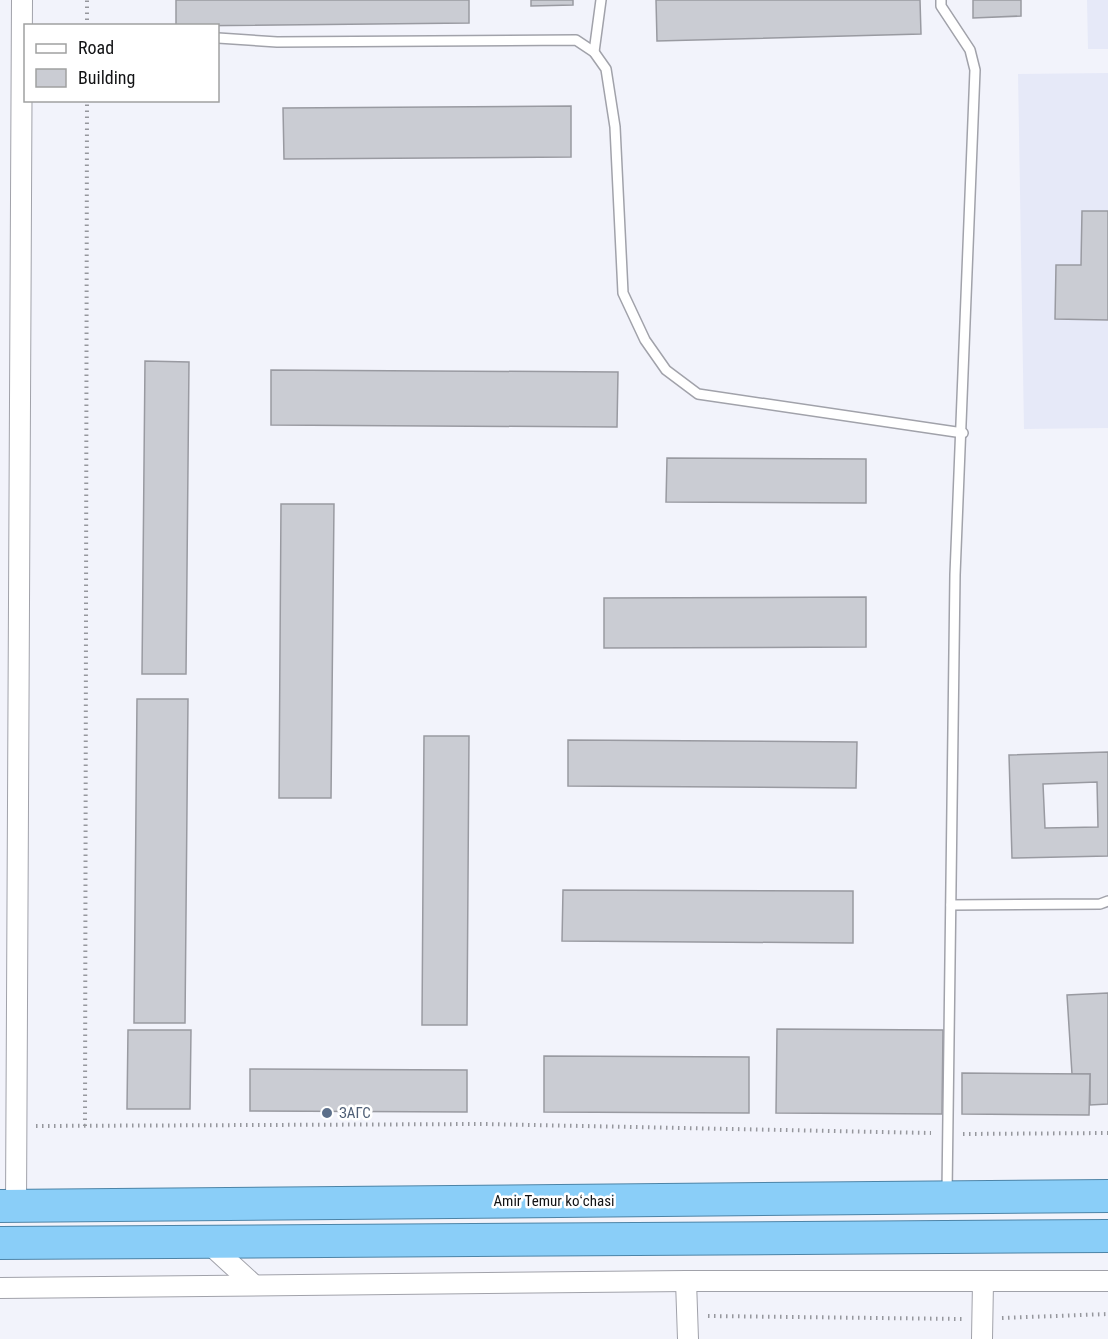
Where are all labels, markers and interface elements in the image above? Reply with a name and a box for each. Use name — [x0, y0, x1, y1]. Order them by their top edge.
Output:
legend — [24, 24, 219, 102]
text: Road — [78, 37, 114, 58]
text: Building — [78, 67, 135, 88]
place label: ЗАГС — [339, 1104, 371, 1122]
marker: ЗАГС — [320, 1106, 334, 1120]
street label: Amir Temur koʻchasi — [493, 1192, 615, 1210]

